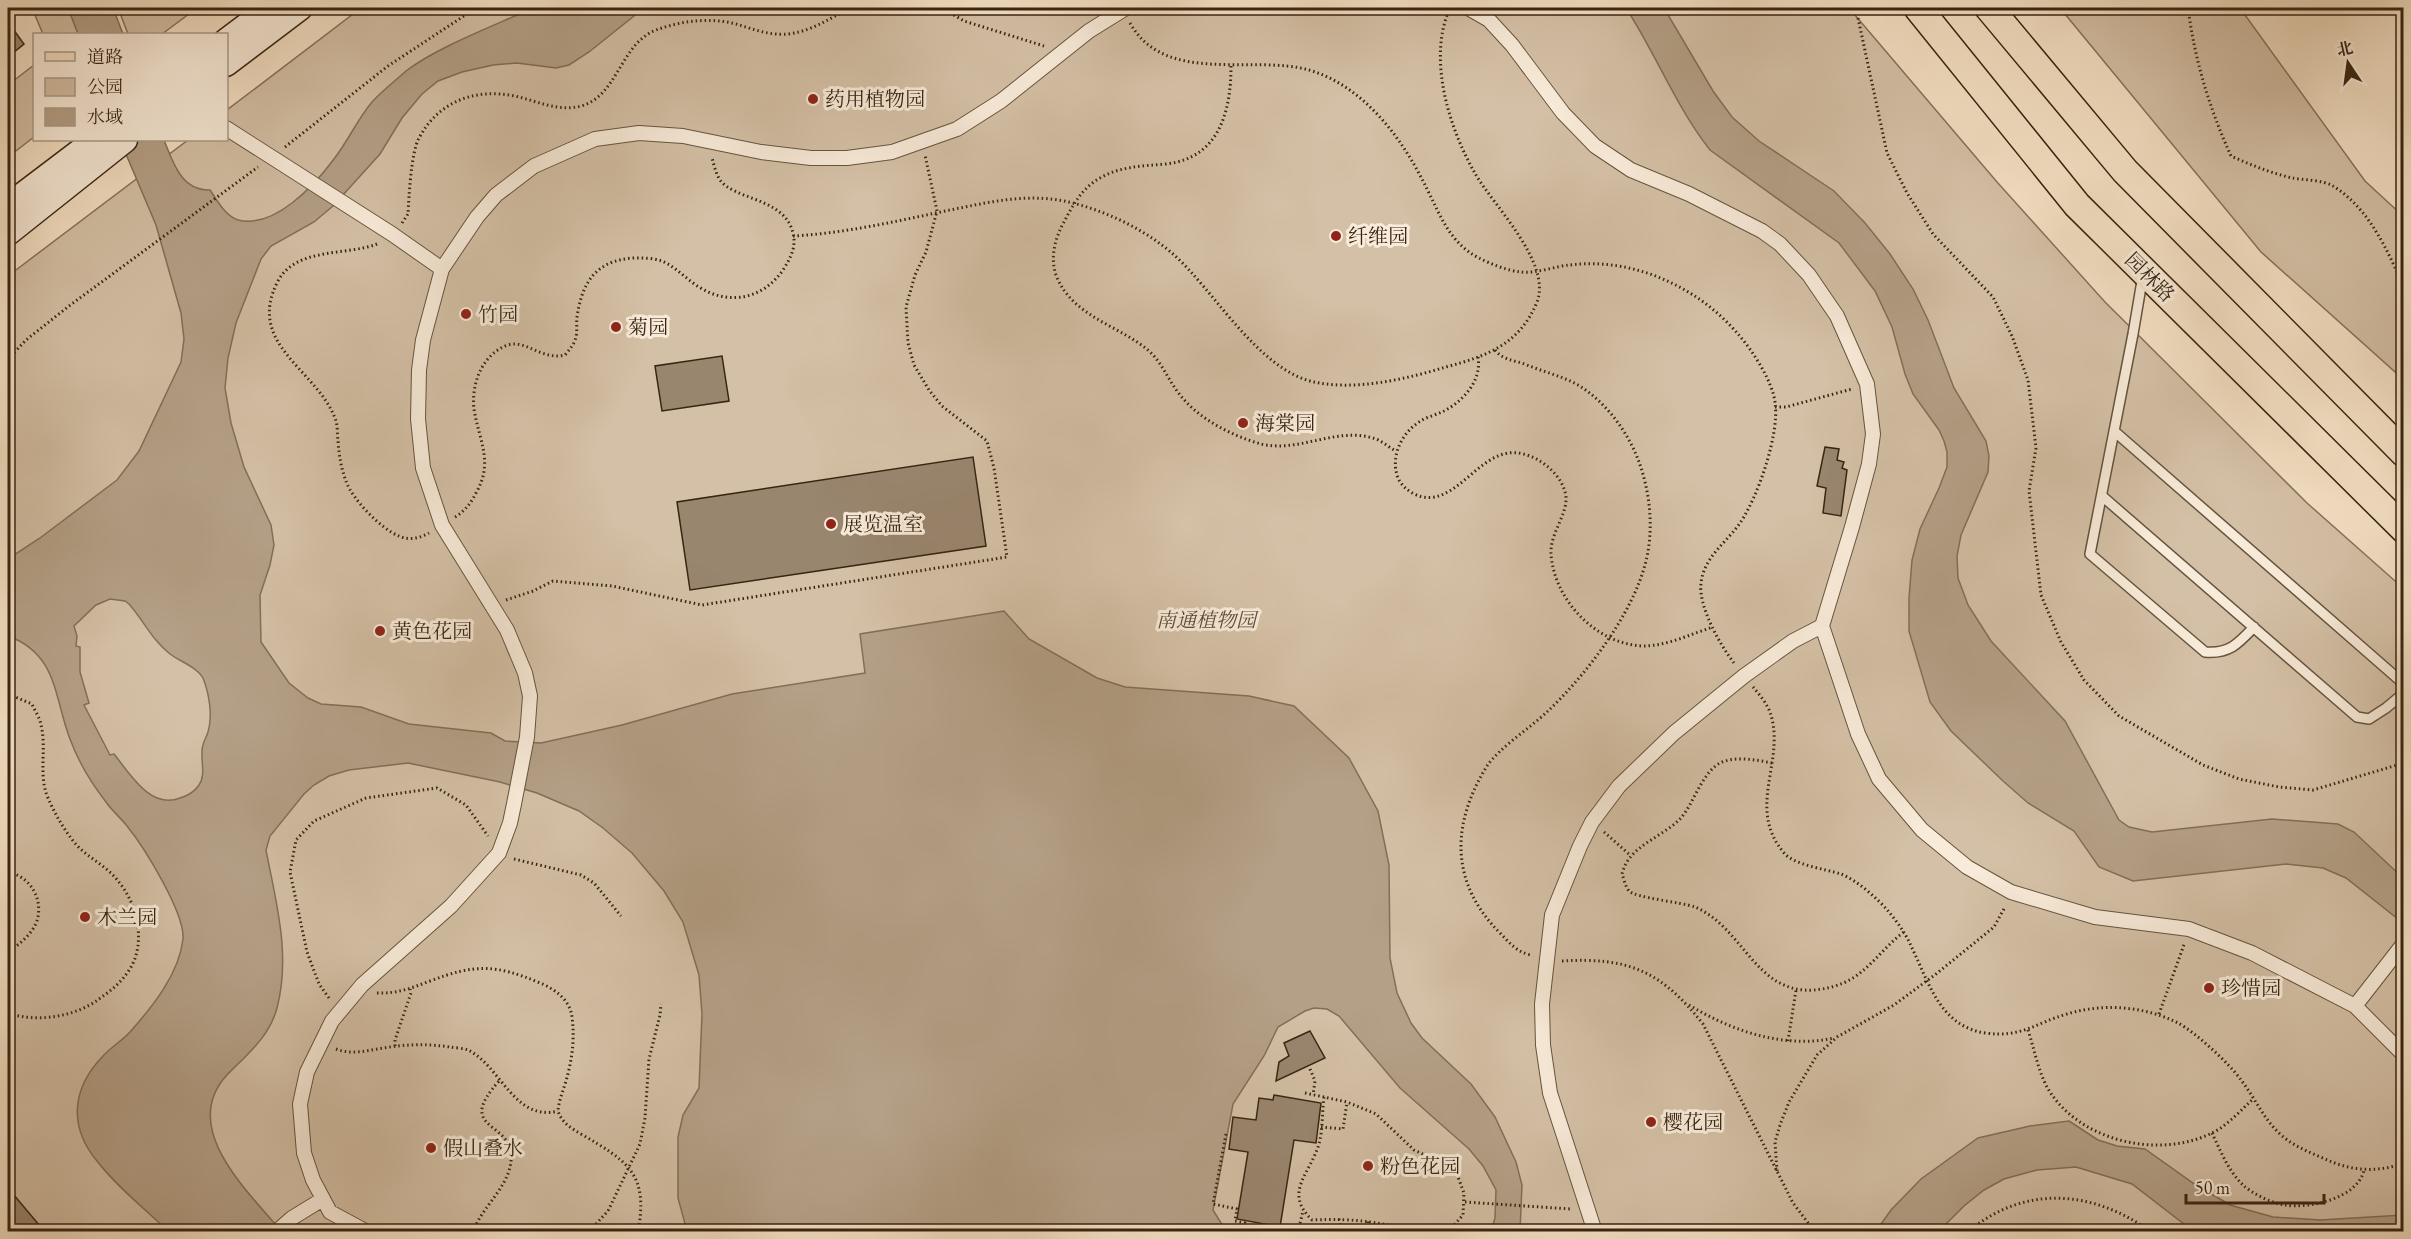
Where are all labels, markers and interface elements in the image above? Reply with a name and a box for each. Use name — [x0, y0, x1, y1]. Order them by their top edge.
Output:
legend — [33, 33, 228, 141]
north arrow — [2318, 33, 2378, 93]
text: 北 — [2335, 37, 2355, 61]
text: 道路 — [87, 45, 123, 68]
text: 公园 — [87, 75, 123, 98]
place label: 药用植物园 — [825, 86, 925, 112]
marker: 药用植物园 — [806, 92, 820, 106]
text: 水域 — [87, 105, 123, 128]
place label: 纤维园 — [1348, 223, 1408, 249]
marker: 纤维园 — [1329, 229, 1343, 243]
street label: 园林路 — [2120, 247, 2180, 307]
place label: 竹园 — [478, 301, 518, 327]
marker: 竹园 — [459, 307, 473, 321]
place label: 菊园 — [628, 314, 668, 340]
marker: 菊园 — [609, 320, 623, 334]
place label: 海棠园 — [1255, 410, 1315, 436]
marker: 海棠园 — [1236, 416, 1250, 430]
place label: 展览温室 — [843, 511, 923, 537]
marker: 展览温室 — [824, 517, 838, 531]
park label: 南通植物园 — [1156, 607, 1259, 633]
place label: 黄色花园 — [392, 618, 472, 644]
marker: 黄色花园 — [373, 624, 387, 638]
place label: 木兰园 — [97, 904, 157, 930]
marker: 木兰园 — [78, 910, 92, 924]
place label: 珍惜园 — [2221, 975, 2281, 1001]
marker: 珍惜园 — [2202, 981, 2216, 995]
place label: 樱花园 — [1663, 1109, 1723, 1135]
marker: 樱花园 — [1644, 1115, 1658, 1129]
place label: 假山叠水 — [443, 1135, 523, 1161]
marker: 假山叠水 — [424, 1141, 438, 1155]
place label: 粉色花园 — [1380, 1153, 1460, 1179]
marker: 粉色花园 — [1361, 1159, 1375, 1173]
scale bar — [2186, 1167, 2324, 1205]
text: 50 m — [2195, 1176, 2230, 1199]

